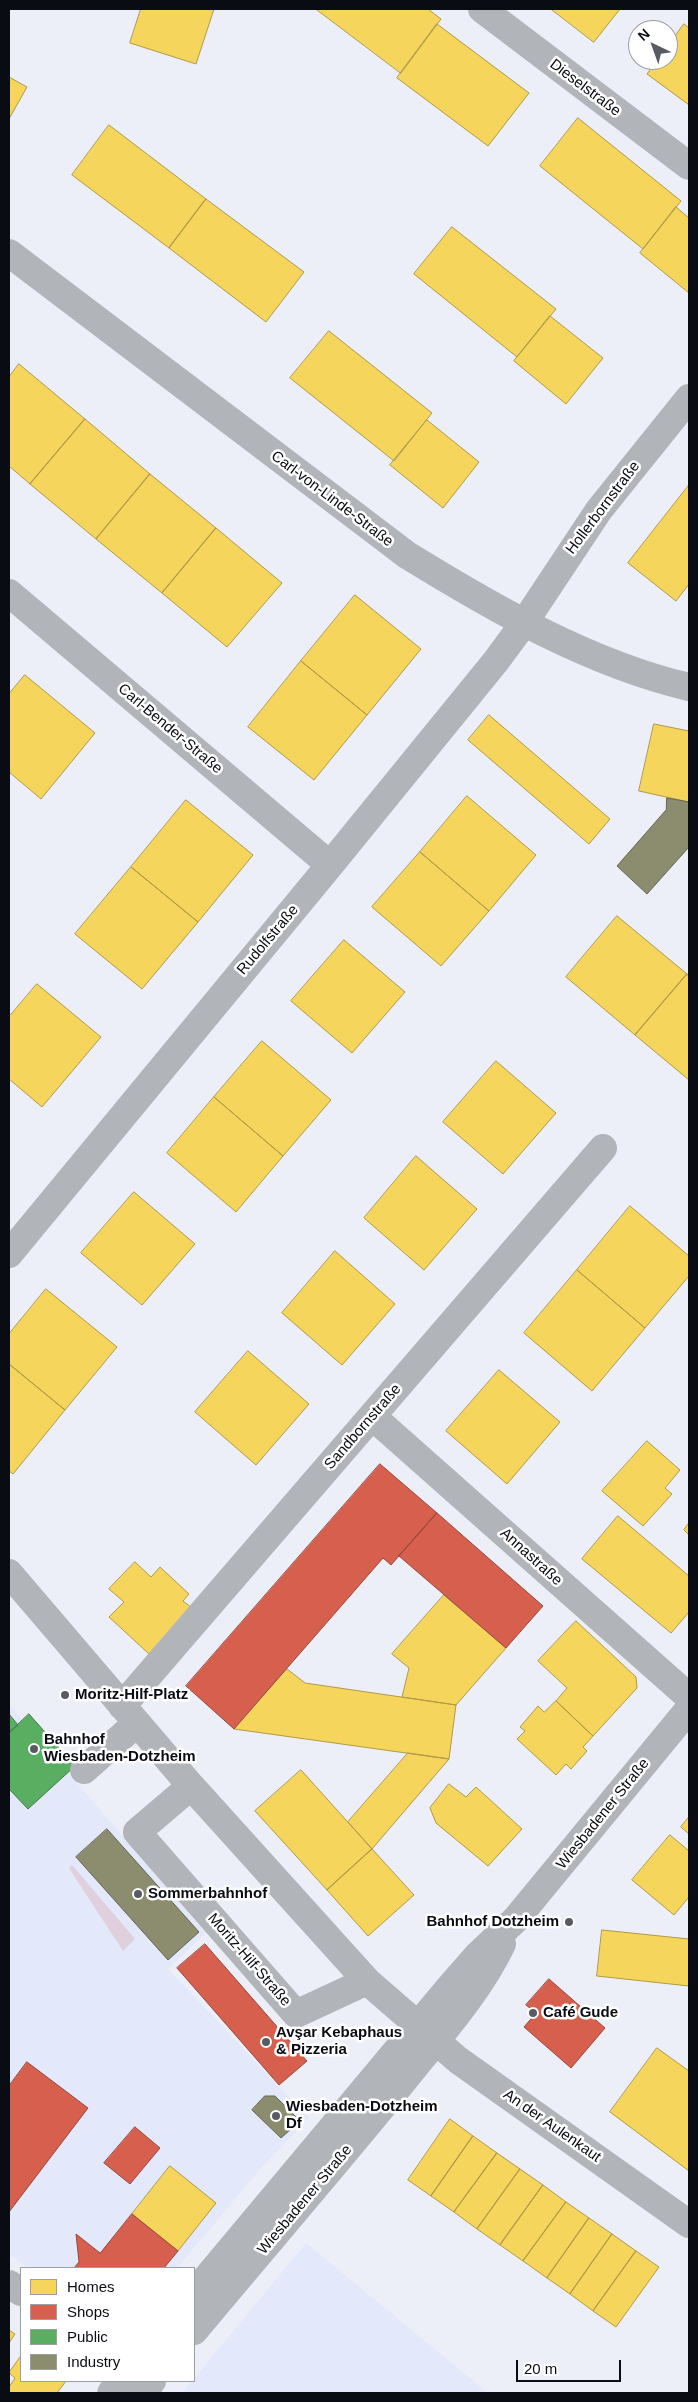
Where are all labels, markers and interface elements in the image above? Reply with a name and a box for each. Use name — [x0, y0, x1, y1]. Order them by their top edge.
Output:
north arrow — [628, 20, 678, 70]
text: N — [635, 25, 653, 44]
street label: Dieselstraße — [546, 55, 624, 121]
street label: Carl-von-Linde-Straße — [267, 447, 397, 551]
street label: Hollerbornstraße — [562, 458, 644, 558]
street label: Carl-Bender-Straße — [114, 680, 226, 778]
street label: Rudolfstraße — [234, 901, 302, 979]
street label: Sandbornstraße — [321, 1381, 405, 1473]
street label: Annastraße — [496, 1524, 566, 1590]
place label: Moritz-Hilf-Platz — [75, 1686, 188, 1704]
marker: Moritz-Hilf-Platz — [59, 1689, 71, 1701]
place label: Bahnhof Wiesbaden-Dotzheim — [44, 1731, 196, 1766]
marker: Bahnhof Wiesbaden-Dotzheim — [28, 1743, 40, 1755]
street label: Wiesbadener Straße — [553, 1755, 653, 1873]
place label: Sommerbahnhof — [148, 1885, 267, 1903]
marker: Sommerbahnhof — [132, 1888, 144, 1900]
street label: Moritz-Hilf-Straße — [204, 1910, 294, 2010]
place label: Bahnhof Dotzheim — [427, 1913, 559, 1931]
marker: Bahnhof Dotzheim — [563, 1916, 575, 1928]
place label: Café Gude — [543, 2004, 618, 2022]
marker: Café Gude — [527, 2007, 539, 2019]
place label: Avşar Kebaphaus & Pizzeria — [276, 2024, 402, 2059]
marker: Avşar Kebaphaus & Pizzeria — [260, 2036, 272, 2048]
street label: An der Aulenkaut — [500, 2086, 604, 2166]
place label: Wiesbaden-Dotzheim Df — [286, 2098, 438, 2133]
marker: Wiesbaden-Dotzheim Df — [270, 2110, 282, 2122]
street label: Wiesbadener Straße — [254, 2142, 356, 2258]
legend — [20, 2267, 195, 2382]
text: Homes — [67, 2278, 115, 2295]
text: Shops — [67, 2303, 110, 2320]
text: Public — [67, 2328, 108, 2345]
scale bar — [518, 2350, 623, 2382]
text: Industry — [67, 2353, 120, 2370]
text: 20 m — [524, 2360, 557, 2377]

